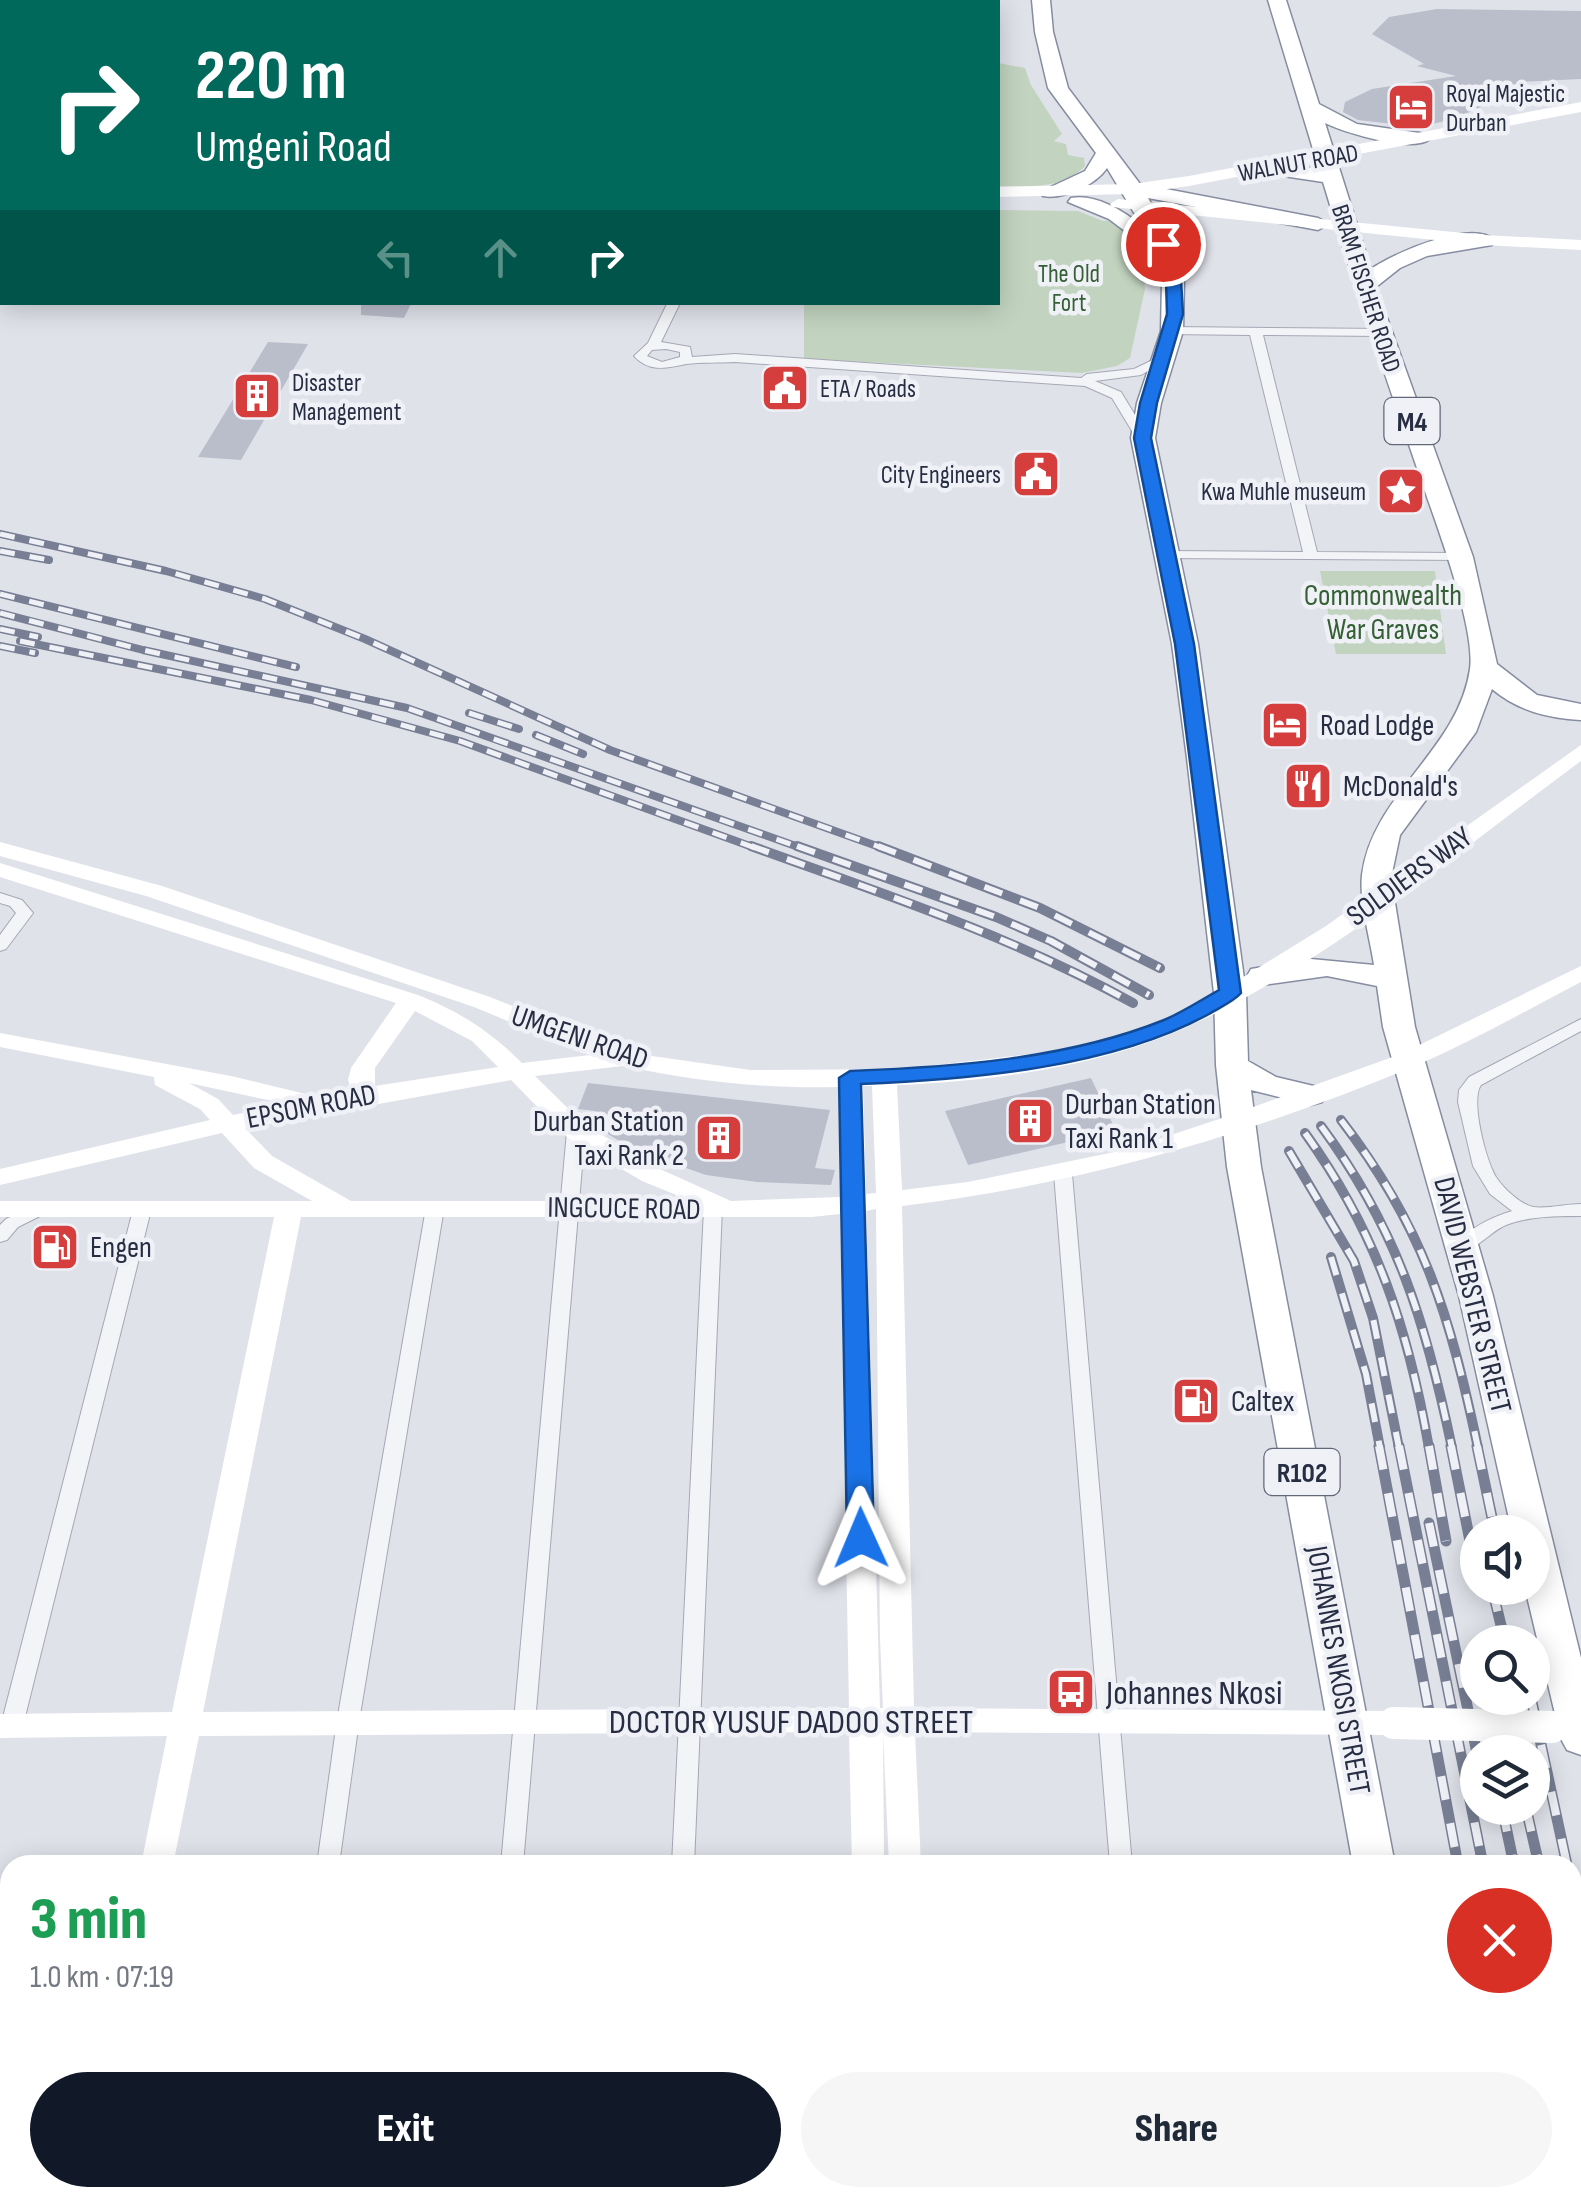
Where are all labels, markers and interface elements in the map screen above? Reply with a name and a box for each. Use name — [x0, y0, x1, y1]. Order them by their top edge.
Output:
text: 220 m — [195, 35, 347, 119]
icon: right — [30, 40, 160, 170]
place label: Royal Majestic Durban — [1446, 79, 1565, 139]
hotel icon: Royal Majestic Durban — [1385, 81, 1437, 133]
text: Umgeni Road — [195, 120, 392, 175]
street label: WALNUT ROAD — [1236, 138, 1361, 189]
street label: BRAM FISCHER ROAD — [1324, 201, 1407, 376]
pin — [1121, 202, 1206, 287]
icon: arrive — [1136, 217, 1191, 272]
icon: left — [368, 230, 423, 285]
icon: ahead — [473, 230, 528, 285]
icon: right — [578, 230, 633, 285]
park label: The Old Fort — [1038, 259, 1100, 319]
public building icon: ETA / Roads — [759, 362, 811, 414]
place label: Disaster Management — [292, 368, 401, 428]
building icon: Disaster Management — [231, 370, 283, 422]
place label: ETA / Roads — [820, 374, 916, 405]
road number: M4 — [1384, 398, 1440, 444]
public building icon: City Engineers — [1010, 448, 1062, 500]
place label: City Engineers — [881, 460, 1001, 491]
place icon: Kwa Muhle museum — [1375, 465, 1427, 517]
place label: Kwa Muhle museum — [1201, 477, 1366, 508]
park label: Commonwealth War Graves — [1304, 578, 1462, 648]
hotel icon: Road Lodge — [1259, 699, 1311, 751]
place label: Road Lodge — [1320, 708, 1434, 744]
restaurant icon: McDonald's — [1282, 760, 1334, 812]
place label: McDonald's — [1343, 769, 1458, 805]
street label: SOLDIERS WAY — [1340, 819, 1480, 934]
street label: UMGENI ROAD — [507, 998, 653, 1078]
street label: EPSOM ROAD — [243, 1077, 379, 1137]
place label: Durban Station Taxi Rank 1 — [1065, 1087, 1216, 1157]
building icon: Durban Station Taxi Rank 1 — [1004, 1095, 1056, 1147]
place label: Durban Station Taxi Rank 2 — [533, 1104, 684, 1174]
building icon: Durban Station Taxi Rank 2 — [693, 1112, 745, 1164]
street label: DAVID WEBSTER STREET — [1425, 1173, 1519, 1417]
street label: INGCUCE ROAD — [547, 1190, 701, 1228]
fuel station icon: Engen — [29, 1221, 81, 1273]
place label: Engen — [90, 1230, 152, 1266]
fuel station icon: Caltex — [1170, 1375, 1222, 1427]
place label: Caltex — [1231, 1384, 1294, 1420]
road number: R102 — [1264, 1449, 1340, 1495]
position arrow — [809, 1486, 913, 1590]
map controls — [1460, 1515, 1550, 1825]
button: sound — [1460, 1515, 1550, 1605]
street label: JOHANNES NKOSI STREET — [1298, 1542, 1378, 1797]
button: search — [1460, 1625, 1550, 1715]
bus stop icon: Johannes Nkosi — [1045, 1666, 1097, 1718]
place label: Johannes Nkosi — [1105, 1672, 1283, 1715]
street label: DOCTOR YUSUF DADOO STREET — [609, 1701, 973, 1744]
button: layers — [1460, 1735, 1550, 1825]
text: 3 min — [30, 1884, 147, 1956]
button: close — [1447, 1888, 1552, 1993]
text: 1.0 km · 07:19 — [30, 1958, 174, 1997]
button: Exit — [30, 2072, 781, 2187]
button: Share — [801, 2072, 1552, 2187]

